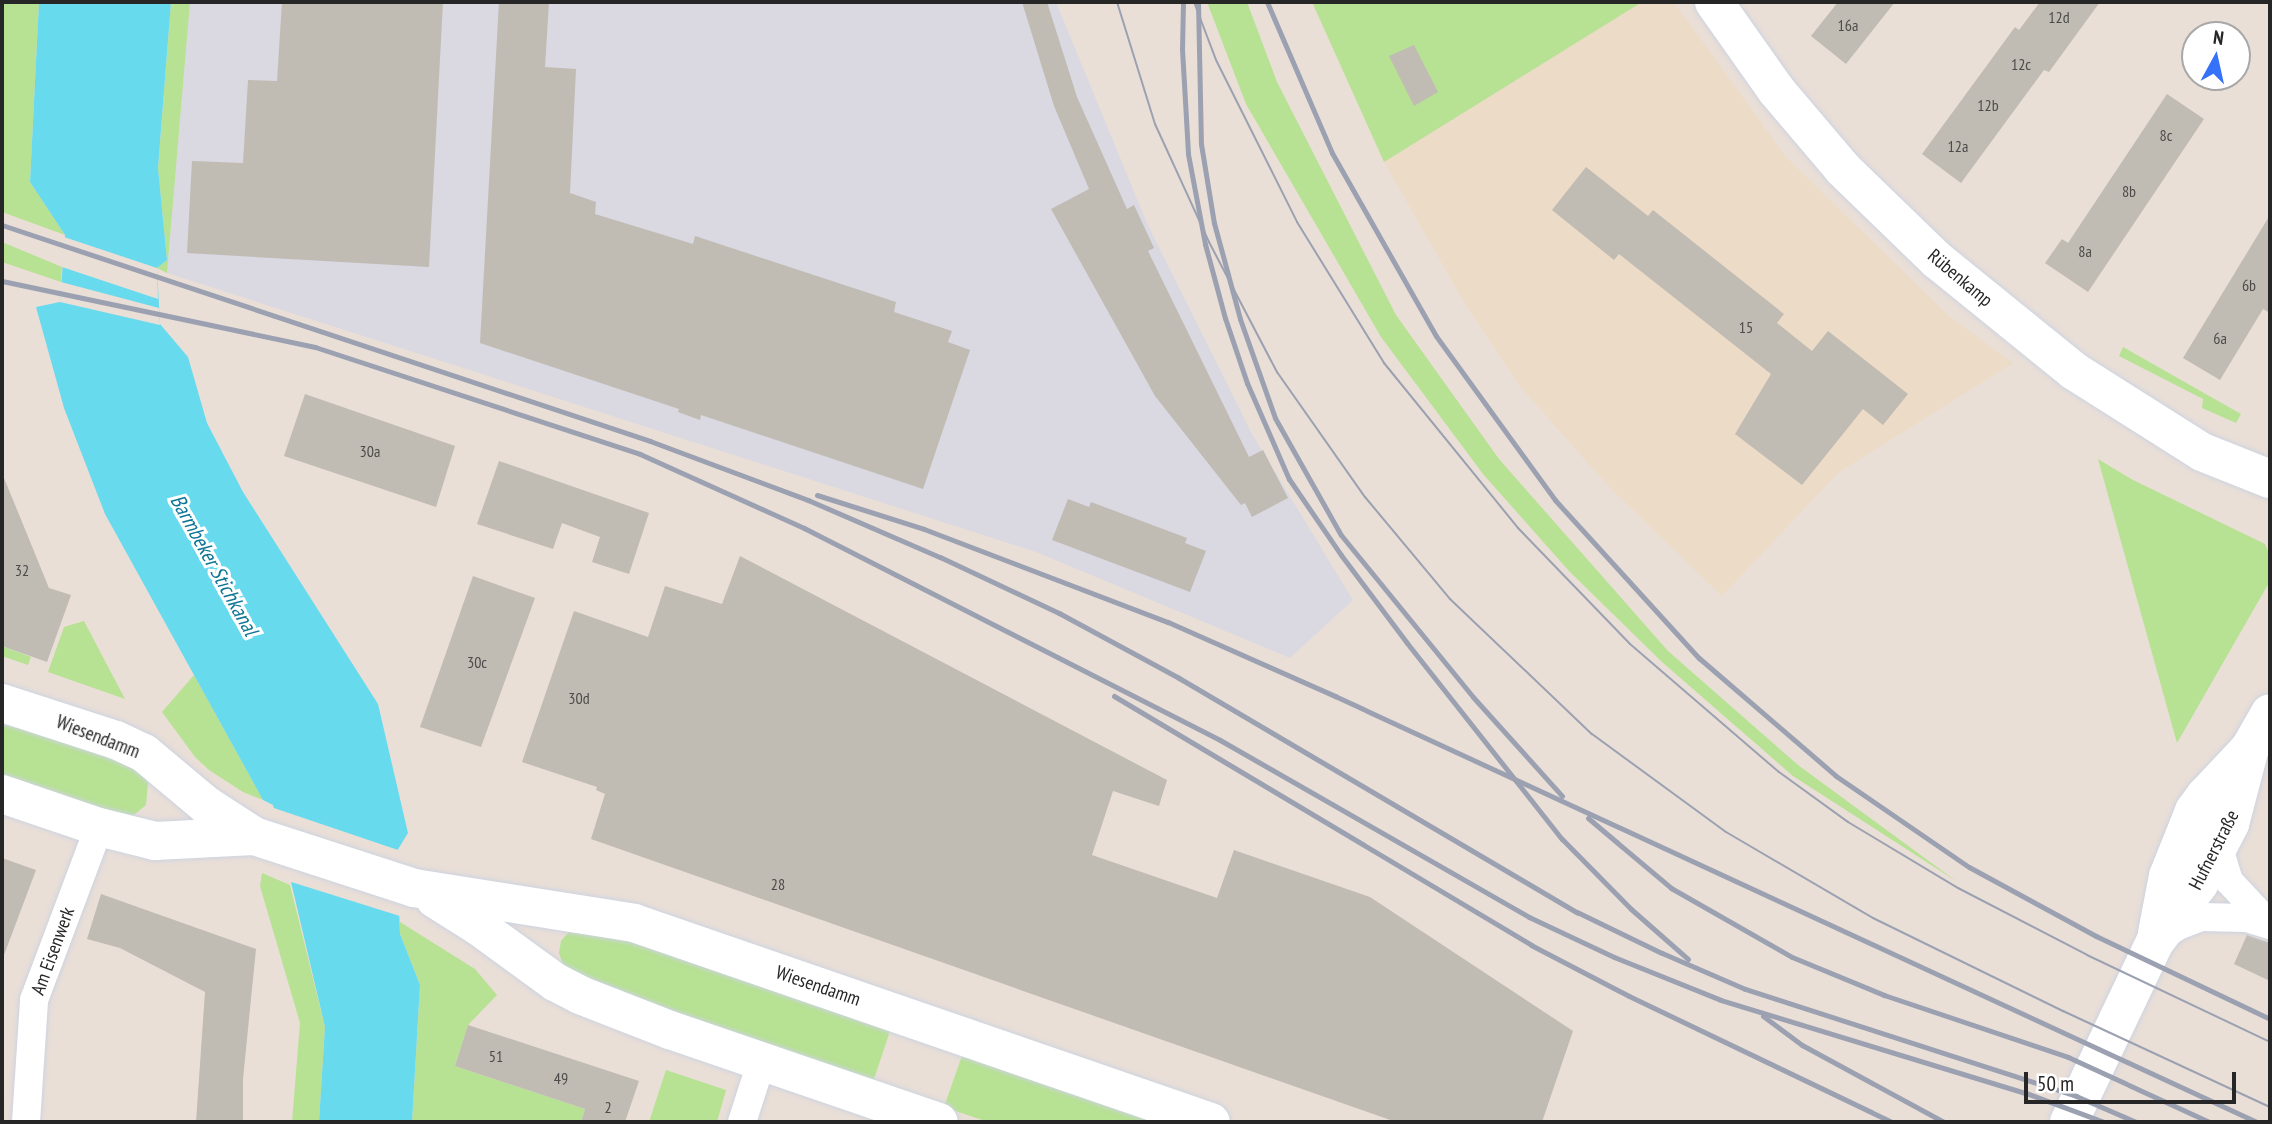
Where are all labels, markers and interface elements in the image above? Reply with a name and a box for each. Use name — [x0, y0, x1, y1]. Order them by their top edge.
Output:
house number: 12d — [2048, 7, 2070, 27]
house number: 16a — [1838, 15, 1858, 35]
north arrow — [2181, 21, 2251, 91]
text: N — [2212, 25, 2225, 50]
house number: 12c — [2011, 54, 2031, 74]
house number: 12b — [1977, 95, 1999, 115]
house number: 8c — [2160, 125, 2172, 145]
house number: 12a — [1948, 136, 1968, 156]
house number: 8b — [2122, 181, 2136, 201]
house number: 8a — [2078, 241, 2092, 261]
street label: Rübenkamp — [1923, 244, 1997, 312]
house number: 6b — [2242, 275, 2256, 295]
house number: 15 — [1739, 317, 1753, 337]
house number: 6a — [2213, 328, 2227, 348]
house number: 30a — [360, 441, 380, 461]
water label: Barmbeker Stichkanal — [165, 490, 263, 640]
house number: 32 — [15, 560, 29, 580]
house number: 30c — [467, 652, 487, 672]
house number: 30d — [568, 688, 590, 708]
street label: Wiesendamm — [53, 711, 143, 763]
street label: Hufnerstraße — [2184, 806, 2244, 894]
house number: 28 — [771, 874, 785, 894]
street label: Am Eisenwerk — [27, 904, 79, 998]
street label: Wiesendamm — [773, 961, 863, 1011]
house number: 51 — [489, 1046, 503, 1066]
scale bar — [2027, 1058, 2239, 1102]
house number: 49 — [554, 1068, 568, 1088]
text: 50 m — [2037, 1070, 2074, 1097]
house number: 2 — [604, 1097, 612, 1117]

